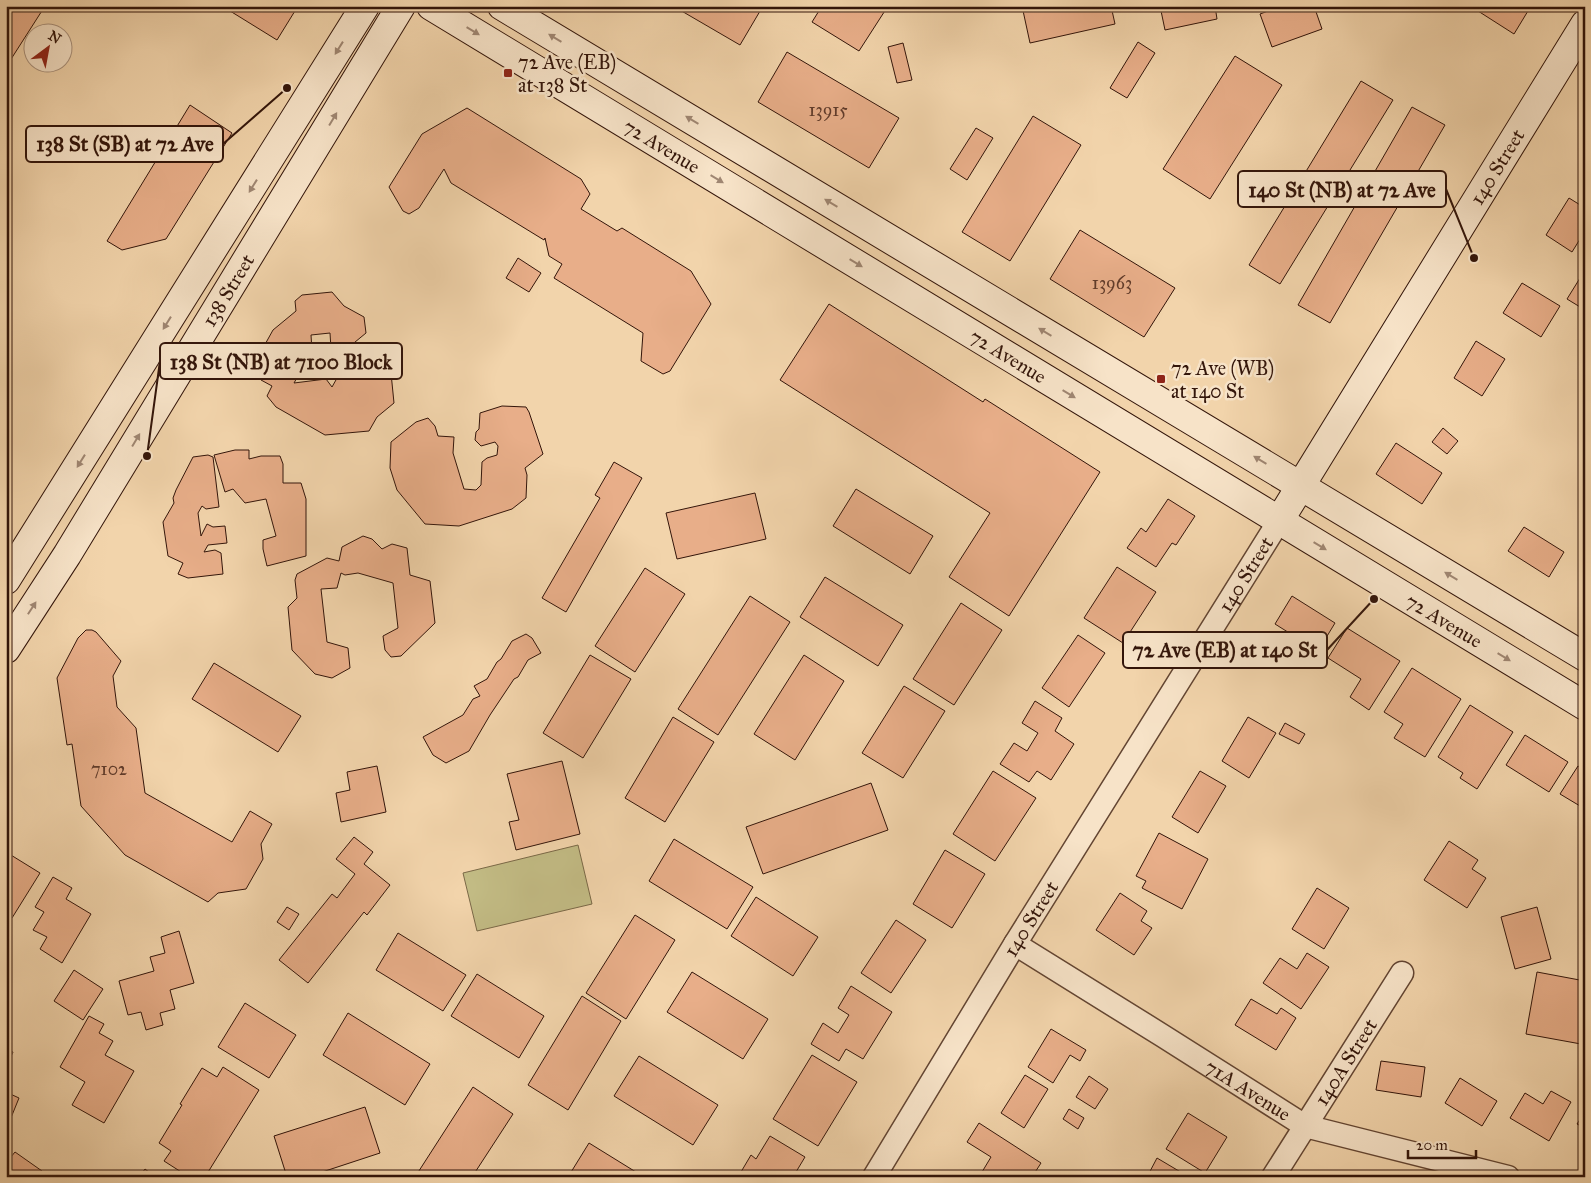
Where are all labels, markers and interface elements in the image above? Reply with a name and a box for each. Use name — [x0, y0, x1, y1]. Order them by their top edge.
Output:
north arrow — [22, 22, 72, 72]
text: N — [45, 27, 64, 48]
one-way arrow — [467, 27, 480, 36]
one-way arrow — [548, 33, 561, 42]
one-way arrow — [334, 41, 344, 54]
place label: 72 Ave (EB) at 138 St — [518, 50, 616, 97]
marker: 72 Ave (EB) at 138 St — [502, 67, 514, 79]
house number: 13915 — [808, 99, 848, 121]
one-way arrow — [328, 112, 338, 125]
street label: 72 Avenue — [619, 114, 704, 178]
one-way arrow — [685, 115, 698, 124]
street label: 140 Street — [1465, 124, 1530, 209]
callout: 138 St (SB) at 72 Ave — [26, 126, 223, 162]
text: 138 St (SB) at 72 Ave — [36, 131, 214, 157]
callout: 140 St (NB) at 72 Ave — [1238, 171, 1446, 207]
one-way arrow — [711, 174, 724, 183]
text: 140 St (NB) at 72 Ave — [1248, 177, 1436, 203]
one-way arrow — [249, 179, 258, 192]
one-way arrow — [825, 199, 838, 208]
street label: 138 Street — [197, 250, 259, 331]
one-way arrow — [849, 259, 863, 268]
house number: 13963 — [1092, 272, 1132, 294]
one-way arrow — [163, 317, 172, 330]
street label: 72 Avenue — [966, 324, 1051, 388]
one-way arrow — [1039, 327, 1052, 336]
callout: 138 St (NB) at 7100 Block — [160, 343, 402, 379]
text: 138 St (NB) at 7100 Block — [170, 349, 394, 375]
place label: 72 Ave (WB) at 140 St — [1171, 356, 1274, 403]
marker: 72 Ave (WB) at 140 St — [1155, 373, 1167, 385]
one-way arrow — [1063, 389, 1076, 398]
one-way arrow — [132, 434, 141, 447]
one-way arrow — [77, 455, 86, 468]
one-way arrow — [1253, 456, 1266, 465]
street label: 140 Street — [1213, 532, 1278, 617]
one-way arrow — [1314, 542, 1327, 551]
one-way arrow — [1445, 571, 1458, 580]
street label: 72 Avenue — [1402, 588, 1487, 653]
one-way arrow — [28, 602, 37, 615]
callout: 72 Ave (EB) at 140 St — [1123, 632, 1327, 668]
text: 72 Ave (EB) at 140 St — [1133, 637, 1318, 663]
one-way arrow — [1498, 653, 1511, 662]
house number: 7102 — [91, 758, 127, 780]
street label: 140 Street — [998, 877, 1063, 961]
street label: 140A Street — [1309, 1014, 1382, 1110]
street label: 71A Avenue — [1201, 1054, 1295, 1126]
scale bar — [1408, 1128, 1476, 1160]
text: 20 m — [1416, 1136, 1448, 1154]

